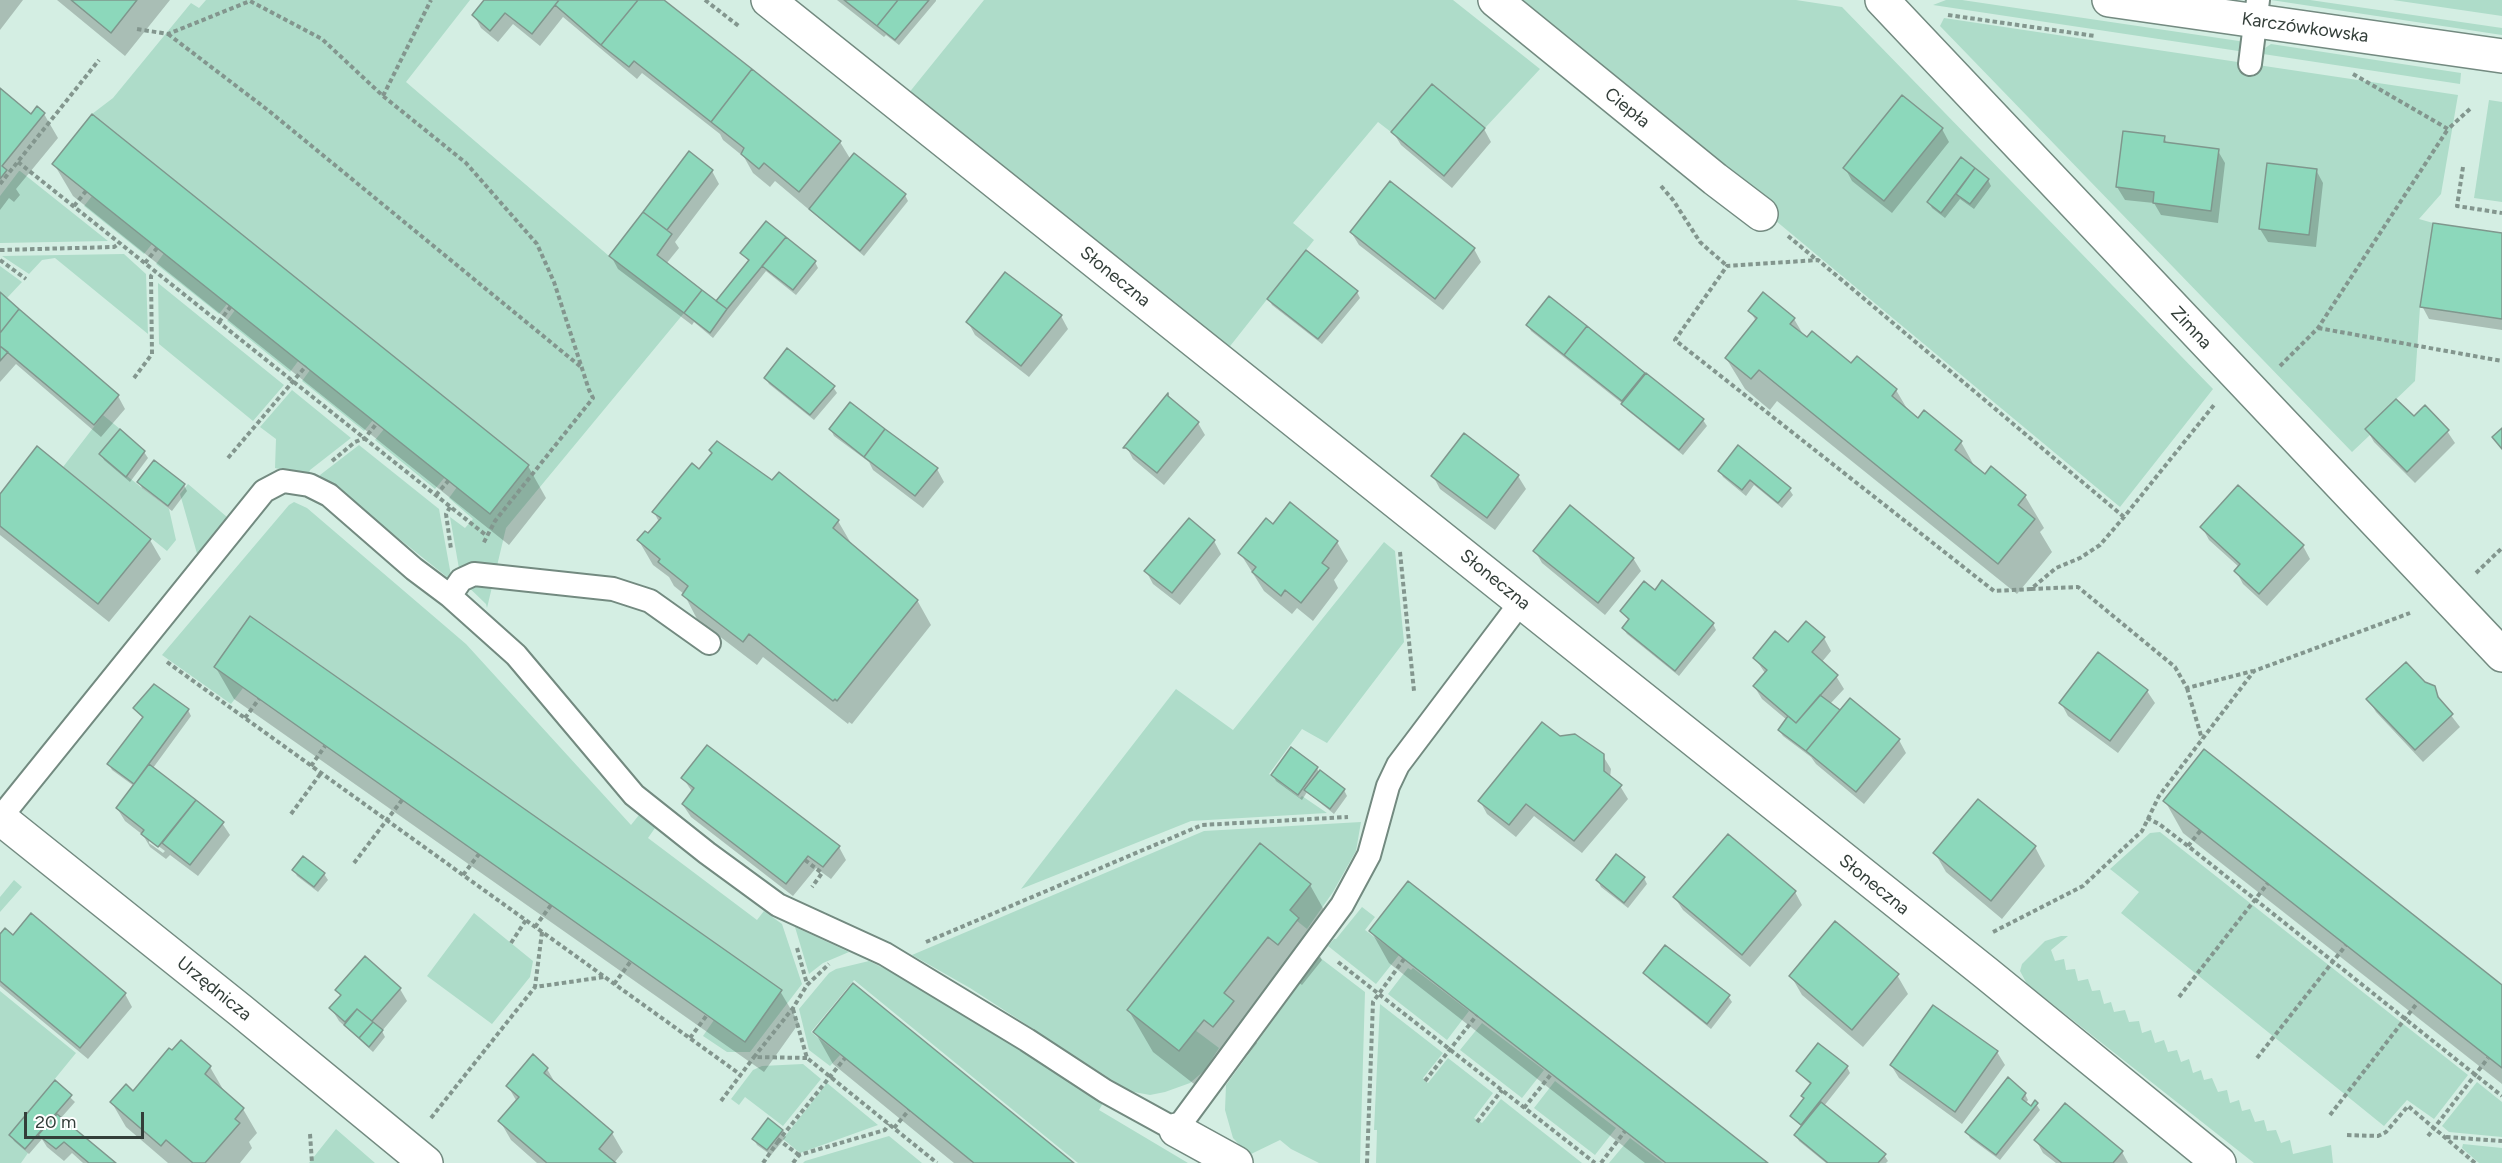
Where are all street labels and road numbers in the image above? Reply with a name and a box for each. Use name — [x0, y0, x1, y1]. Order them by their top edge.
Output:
street label: Karczówkowska — [2240, 8, 2370, 48]
street label: Ciepła — [1600, 83, 1654, 133]
street label: Słoneczna — [1075, 242, 1155, 312]
street label: Zimna — [2166, 302, 2216, 354]
street label: Słoneczna — [1455, 545, 1535, 615]
street label: Słoneczna — [1834, 850, 1914, 920]
street label: Urzędnicza — [172, 952, 256, 1026]

